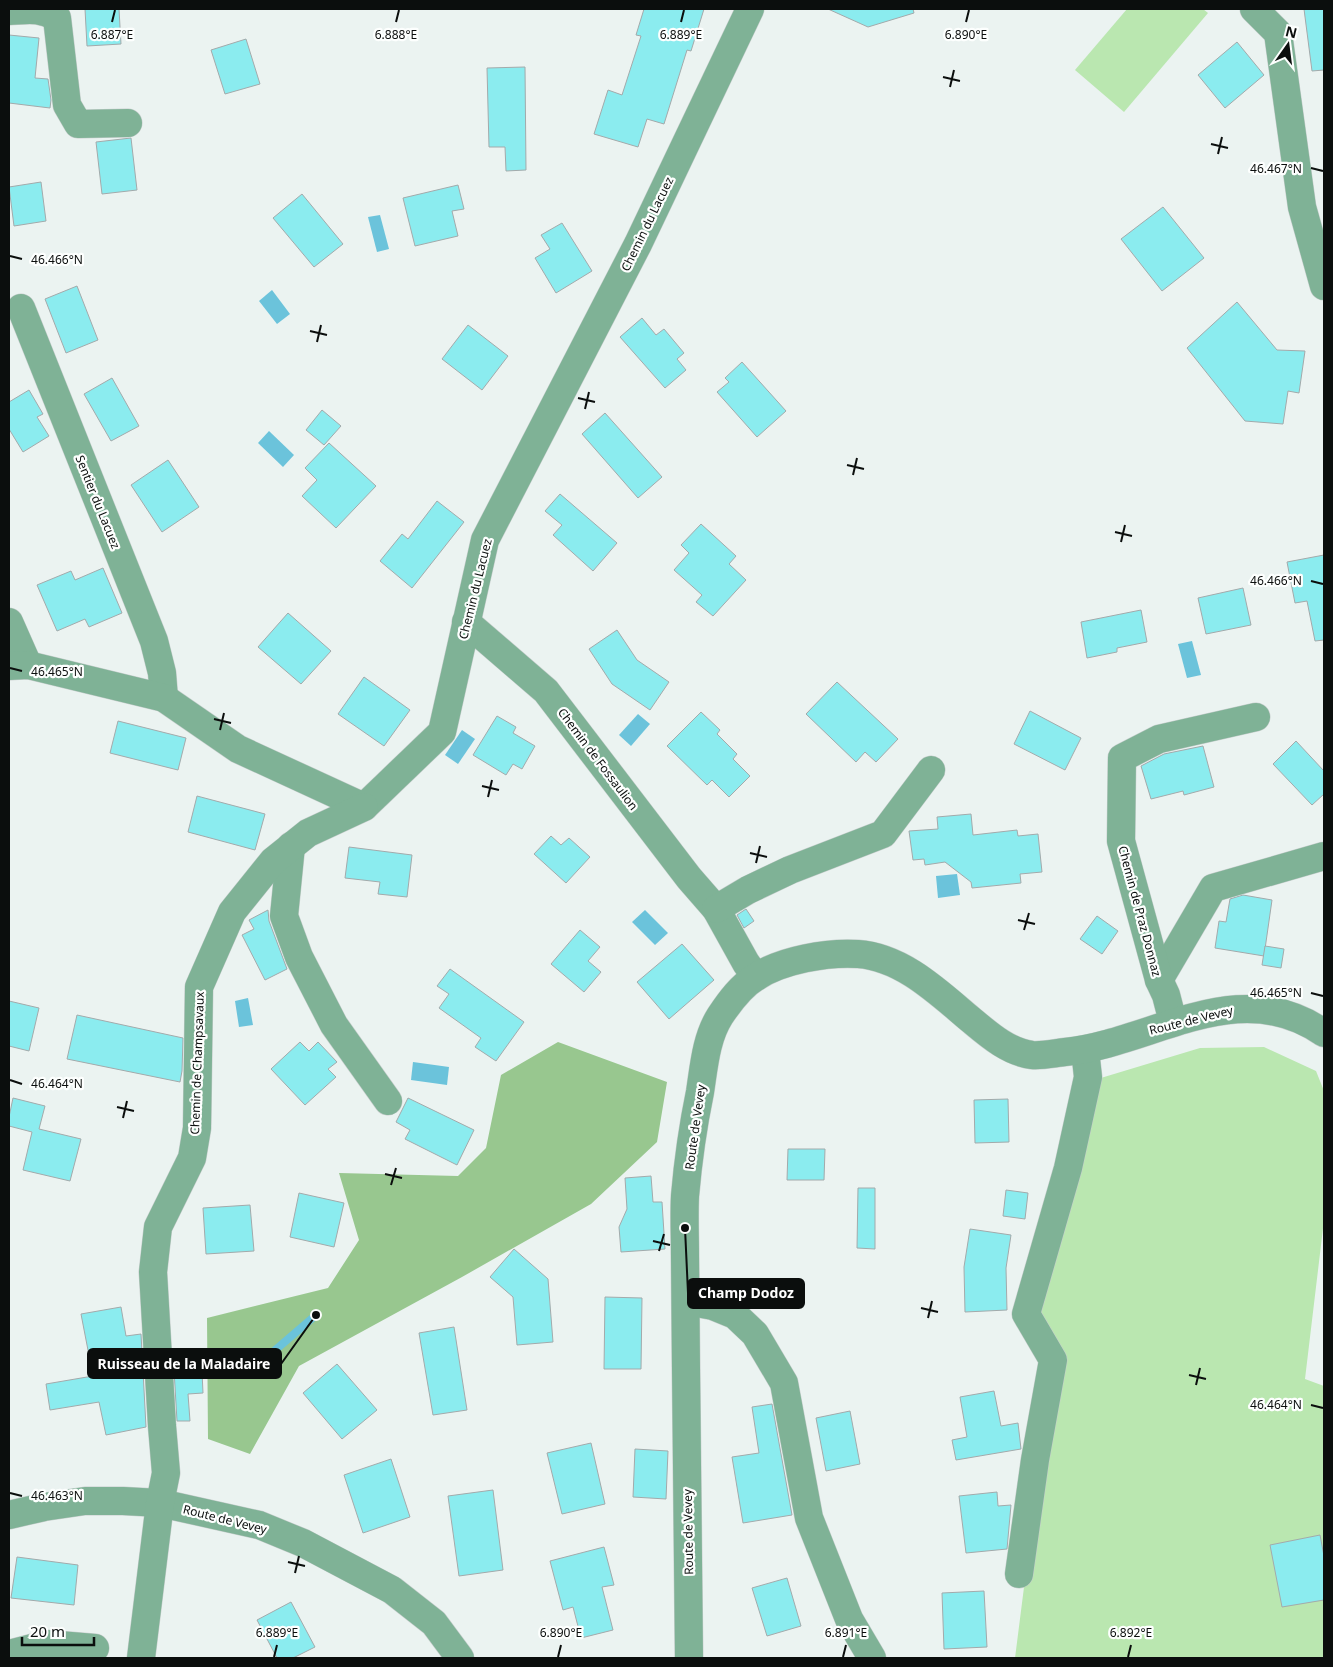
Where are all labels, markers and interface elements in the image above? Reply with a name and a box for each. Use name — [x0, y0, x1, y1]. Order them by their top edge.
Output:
north arrow — [1263, 20, 1313, 70]
text: N — [1283, 21, 1299, 42]
text: 6.887°E — [91, 26, 133, 43]
text: 6.888°E — [375, 26, 417, 43]
text: 6.889°E — [660, 26, 702, 43]
text: 6.890°E — [945, 26, 987, 43]
text: 46.467°N — [1250, 160, 1302, 177]
street label: Chemin du Lacuez — [617, 174, 677, 274]
text: 46.466°N — [31, 251, 83, 268]
street label: Sentier du Lacuez — [71, 453, 125, 552]
street label: Chemin du Lacuez — [454, 537, 496, 641]
text: 46.466°N — [1250, 572, 1302, 589]
text: 46.465°N — [31, 663, 83, 680]
street label: Chemin de Fossaulion — [554, 704, 642, 814]
street label: Chemin de Praz Donnaz — [1114, 844, 1166, 979]
text: 46.465°N — [1250, 984, 1302, 1001]
street label: Chemin de Champsavaux — [186, 990, 208, 1135]
street label: Route de Vevey — [1147, 1001, 1236, 1039]
text: 46.464°N — [31, 1075, 83, 1092]
street label: Route de Vevey — [681, 1082, 710, 1171]
callout: Champ Dodoz — [688, 1279, 804, 1308]
text: Champ Dodoz — [698, 1283, 794, 1302]
callout: Ruisseau de la Maladaire — [88, 1349, 281, 1378]
text: Ruisseau de la Maladaire — [98, 1354, 270, 1373]
text: 46.464°N — [1250, 1396, 1302, 1413]
text: 46.463°N — [31, 1487, 83, 1504]
street label: Route de Vevey — [679, 1488, 697, 1575]
street label: Route de Vevey — [181, 1500, 270, 1538]
scale bar — [22, 1614, 95, 1646]
text: 20 m — [30, 1621, 65, 1641]
text: 6.889°E — [256, 1624, 298, 1641]
text: 6.890°E — [540, 1624, 582, 1641]
text: 6.891°E — [825, 1624, 867, 1641]
text: 6.892°E — [1110, 1624, 1152, 1641]

